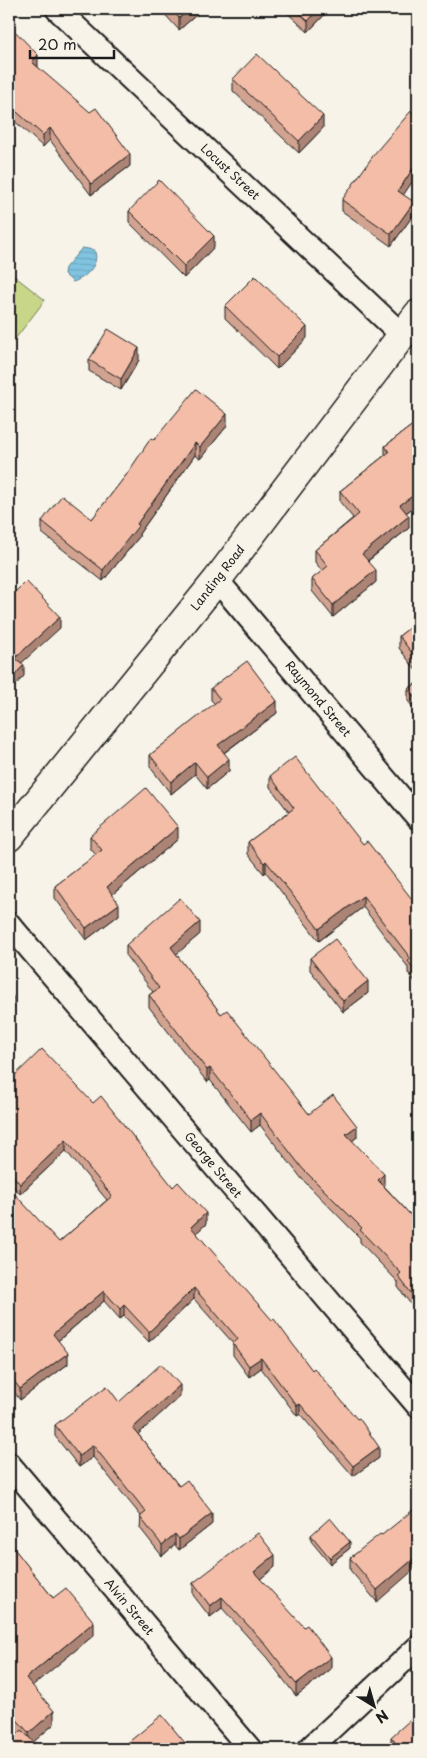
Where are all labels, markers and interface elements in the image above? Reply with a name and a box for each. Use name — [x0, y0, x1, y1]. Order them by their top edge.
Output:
scale bar — [30, 28, 114, 60]
text: 20 m — [38, 32, 77, 55]
street label: Locust Street — [197, 139, 265, 204]
street label: Landing Road — [186, 541, 249, 614]
street label: Raymond Street — [282, 657, 356, 740]
street label: George Street — [181, 1127, 247, 1201]
street label: Alvin Street — [101, 1574, 159, 1639]
north arrow — [350, 1680, 400, 1730]
text: N — [371, 1705, 393, 1729]

